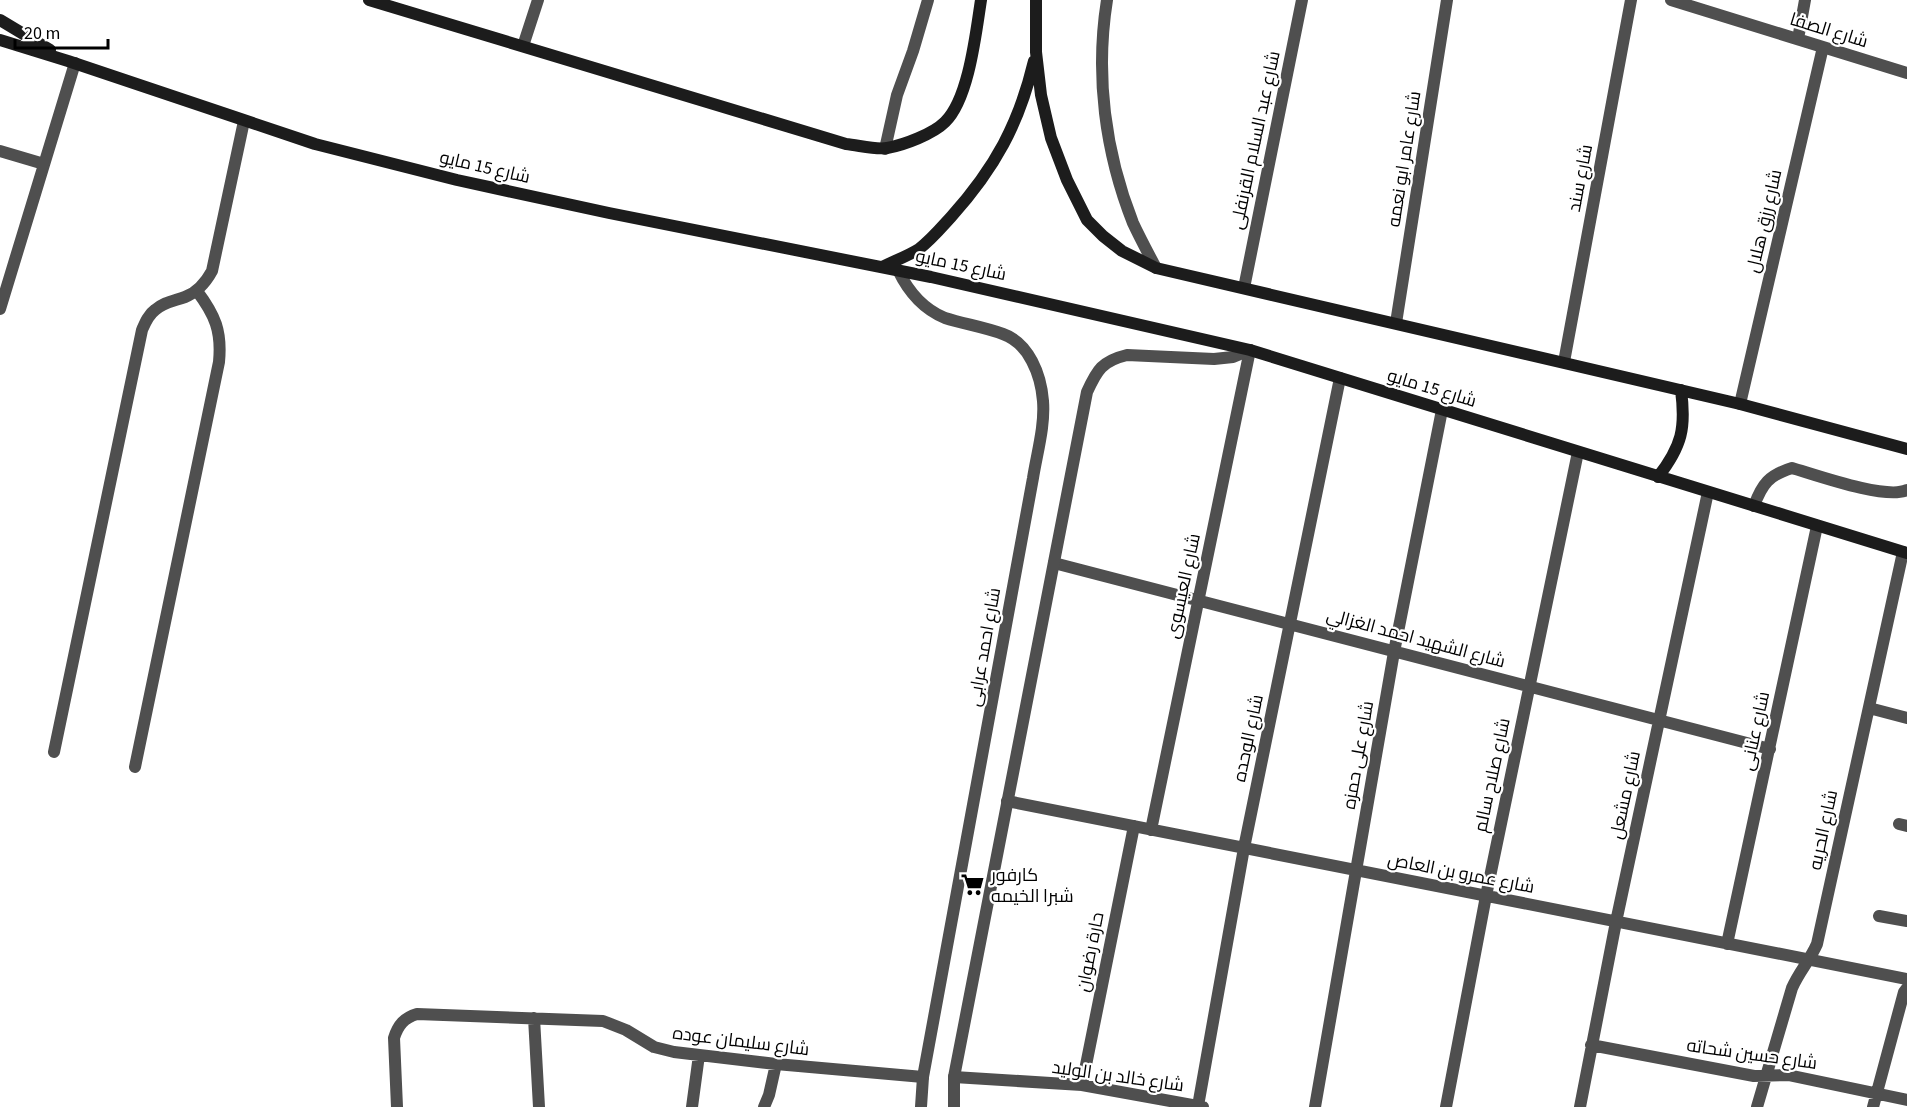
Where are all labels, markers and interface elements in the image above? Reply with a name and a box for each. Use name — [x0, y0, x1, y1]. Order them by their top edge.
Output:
street label: شارع الصفا — [1787, 7, 1871, 54]
scale bar — [15, 12, 108, 50]
text: 20 m — [24, 21, 60, 46]
street label: شارع عبد السلام القرنفلى — [1224, 49, 1287, 232]
street label: شارع عامر ابو نعمه — [1381, 89, 1428, 229]
street label: شارع سند — [1562, 142, 1599, 214]
street label: شارع 15 مايو — [437, 145, 533, 190]
street label: شارع رزق هلال — [1740, 167, 1789, 275]
street label: شارع 15 مايو — [913, 244, 1009, 287]
street label: شارع 15 مايو — [1384, 363, 1480, 414]
street label: شارع العيسوى — [1160, 531, 1207, 641]
street label: شارع احمد عرابى — [962, 586, 1007, 708]
street label: شارع الشهيد احمد الغزالي — [1323, 603, 1508, 675]
street label: شارع عنانى — [1735, 689, 1776, 773]
street label: شارع الوحده — [1227, 692, 1270, 784]
street label: شارع على حمزه — [1337, 699, 1380, 811]
street label: شارع صلاح سالم — [1468, 716, 1517, 835]
street label: شارع مشعل — [1604, 749, 1647, 841]
street label: شارع الحريه — [1803, 788, 1844, 872]
street label: شارع عمرو بن العاص — [1385, 847, 1536, 900]
place label: كارفور شبرا الخيمه — [990, 863, 1074, 909]
supermarket icon: كارفور شبرا الخيمه — [960, 872, 986, 898]
street label: حارة رضوان — [1071, 910, 1110, 994]
street label: شارع سليمان عوده — [671, 1021, 811, 1062]
street label: شارع حسين شحاته — [1685, 1033, 1819, 1076]
street label: شارع خالد بن الوليد — [1050, 1055, 1186, 1098]

